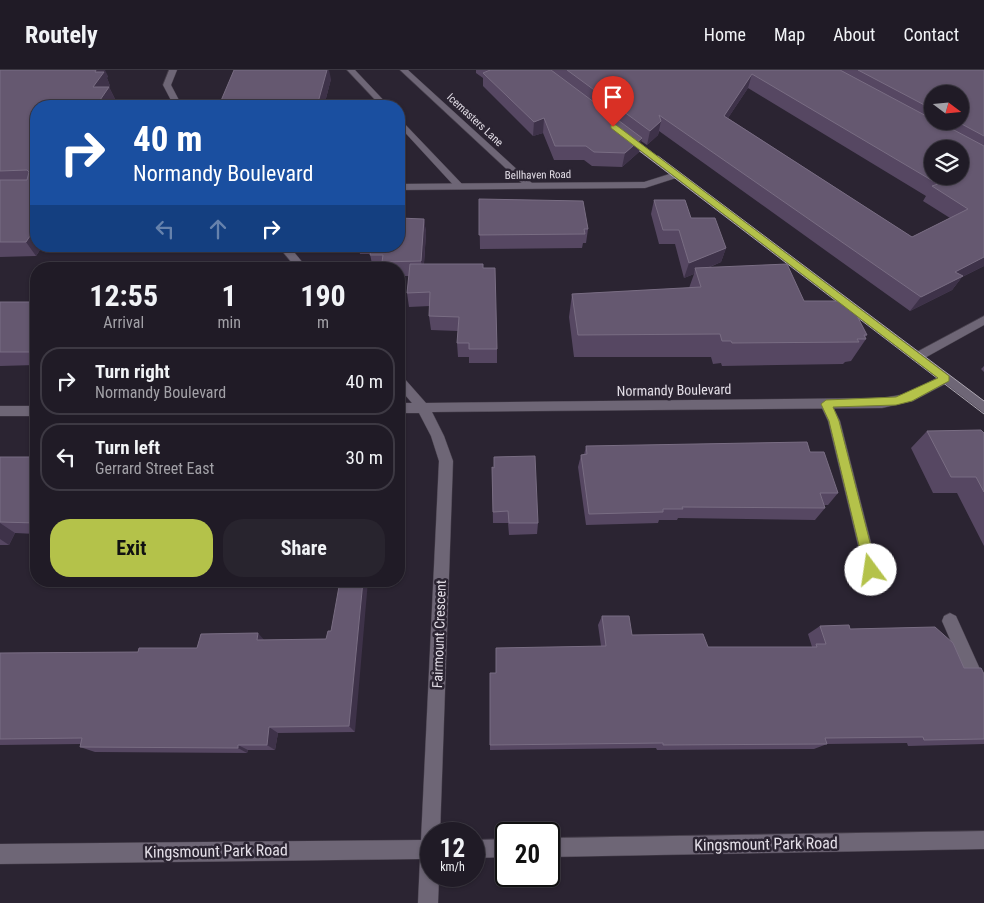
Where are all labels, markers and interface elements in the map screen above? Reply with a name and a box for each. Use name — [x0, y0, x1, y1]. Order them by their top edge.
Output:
text: Routely — [25, 21, 98, 49]
text: Home — [704, 24, 746, 45]
text: Map — [774, 24, 805, 45]
text: About — [833, 24, 875, 45]
text: Contact — [903, 24, 959, 45]
pin — [592, 76, 634, 127]
icon: arrive — [599, 83, 627, 111]
north arrow — [924, 85, 969, 130]
map controls — [924, 85, 969, 185]
street label: Icemasters Lane — [444, 91, 506, 149]
text: 40 m — [133, 119, 202, 160]
icon: right — [50, 120, 115, 185]
button: layers — [924, 140, 969, 185]
text: Normandy Boulevard — [133, 161, 313, 186]
street label: Bellhaven Road — [505, 168, 571, 182]
icon: left — [151, 215, 179, 243]
icon: ahead — [204, 215, 232, 243]
icon: right — [257, 215, 285, 243]
text: 12:55 — [89, 278, 158, 313]
text: 1 — [222, 278, 237, 313]
text: 190 — [300, 278, 346, 313]
text: Arrival — [103, 313, 144, 332]
text: min — [217, 313, 241, 332]
text: m — [317, 313, 329, 332]
text: Turn right — [95, 360, 170, 383]
icon: right — [52, 367, 80, 395]
text: 40 m — [346, 370, 383, 393]
street label: Normandy Boulevard — [616, 381, 732, 399]
text: Normandy Boulevard — [95, 383, 226, 402]
text: Turn left — [95, 436, 160, 459]
icon: left — [52, 443, 80, 471]
text: 30 m — [346, 446, 383, 469]
text: Gerrard Street East — [95, 459, 214, 478]
button: Exit — [50, 519, 213, 577]
button: Share — [223, 519, 385, 577]
position arrow — [844, 543, 896, 595]
street label: Fairmount Crescent — [429, 580, 449, 688]
speed limit sign: 20 — [495, 822, 560, 887]
street label: Kingsmount Park Road — [694, 833, 838, 855]
text: 12 — [440, 834, 465, 863]
street label: Kingsmount Park Road — [144, 840, 288, 862]
text: km/h — [440, 860, 465, 874]

